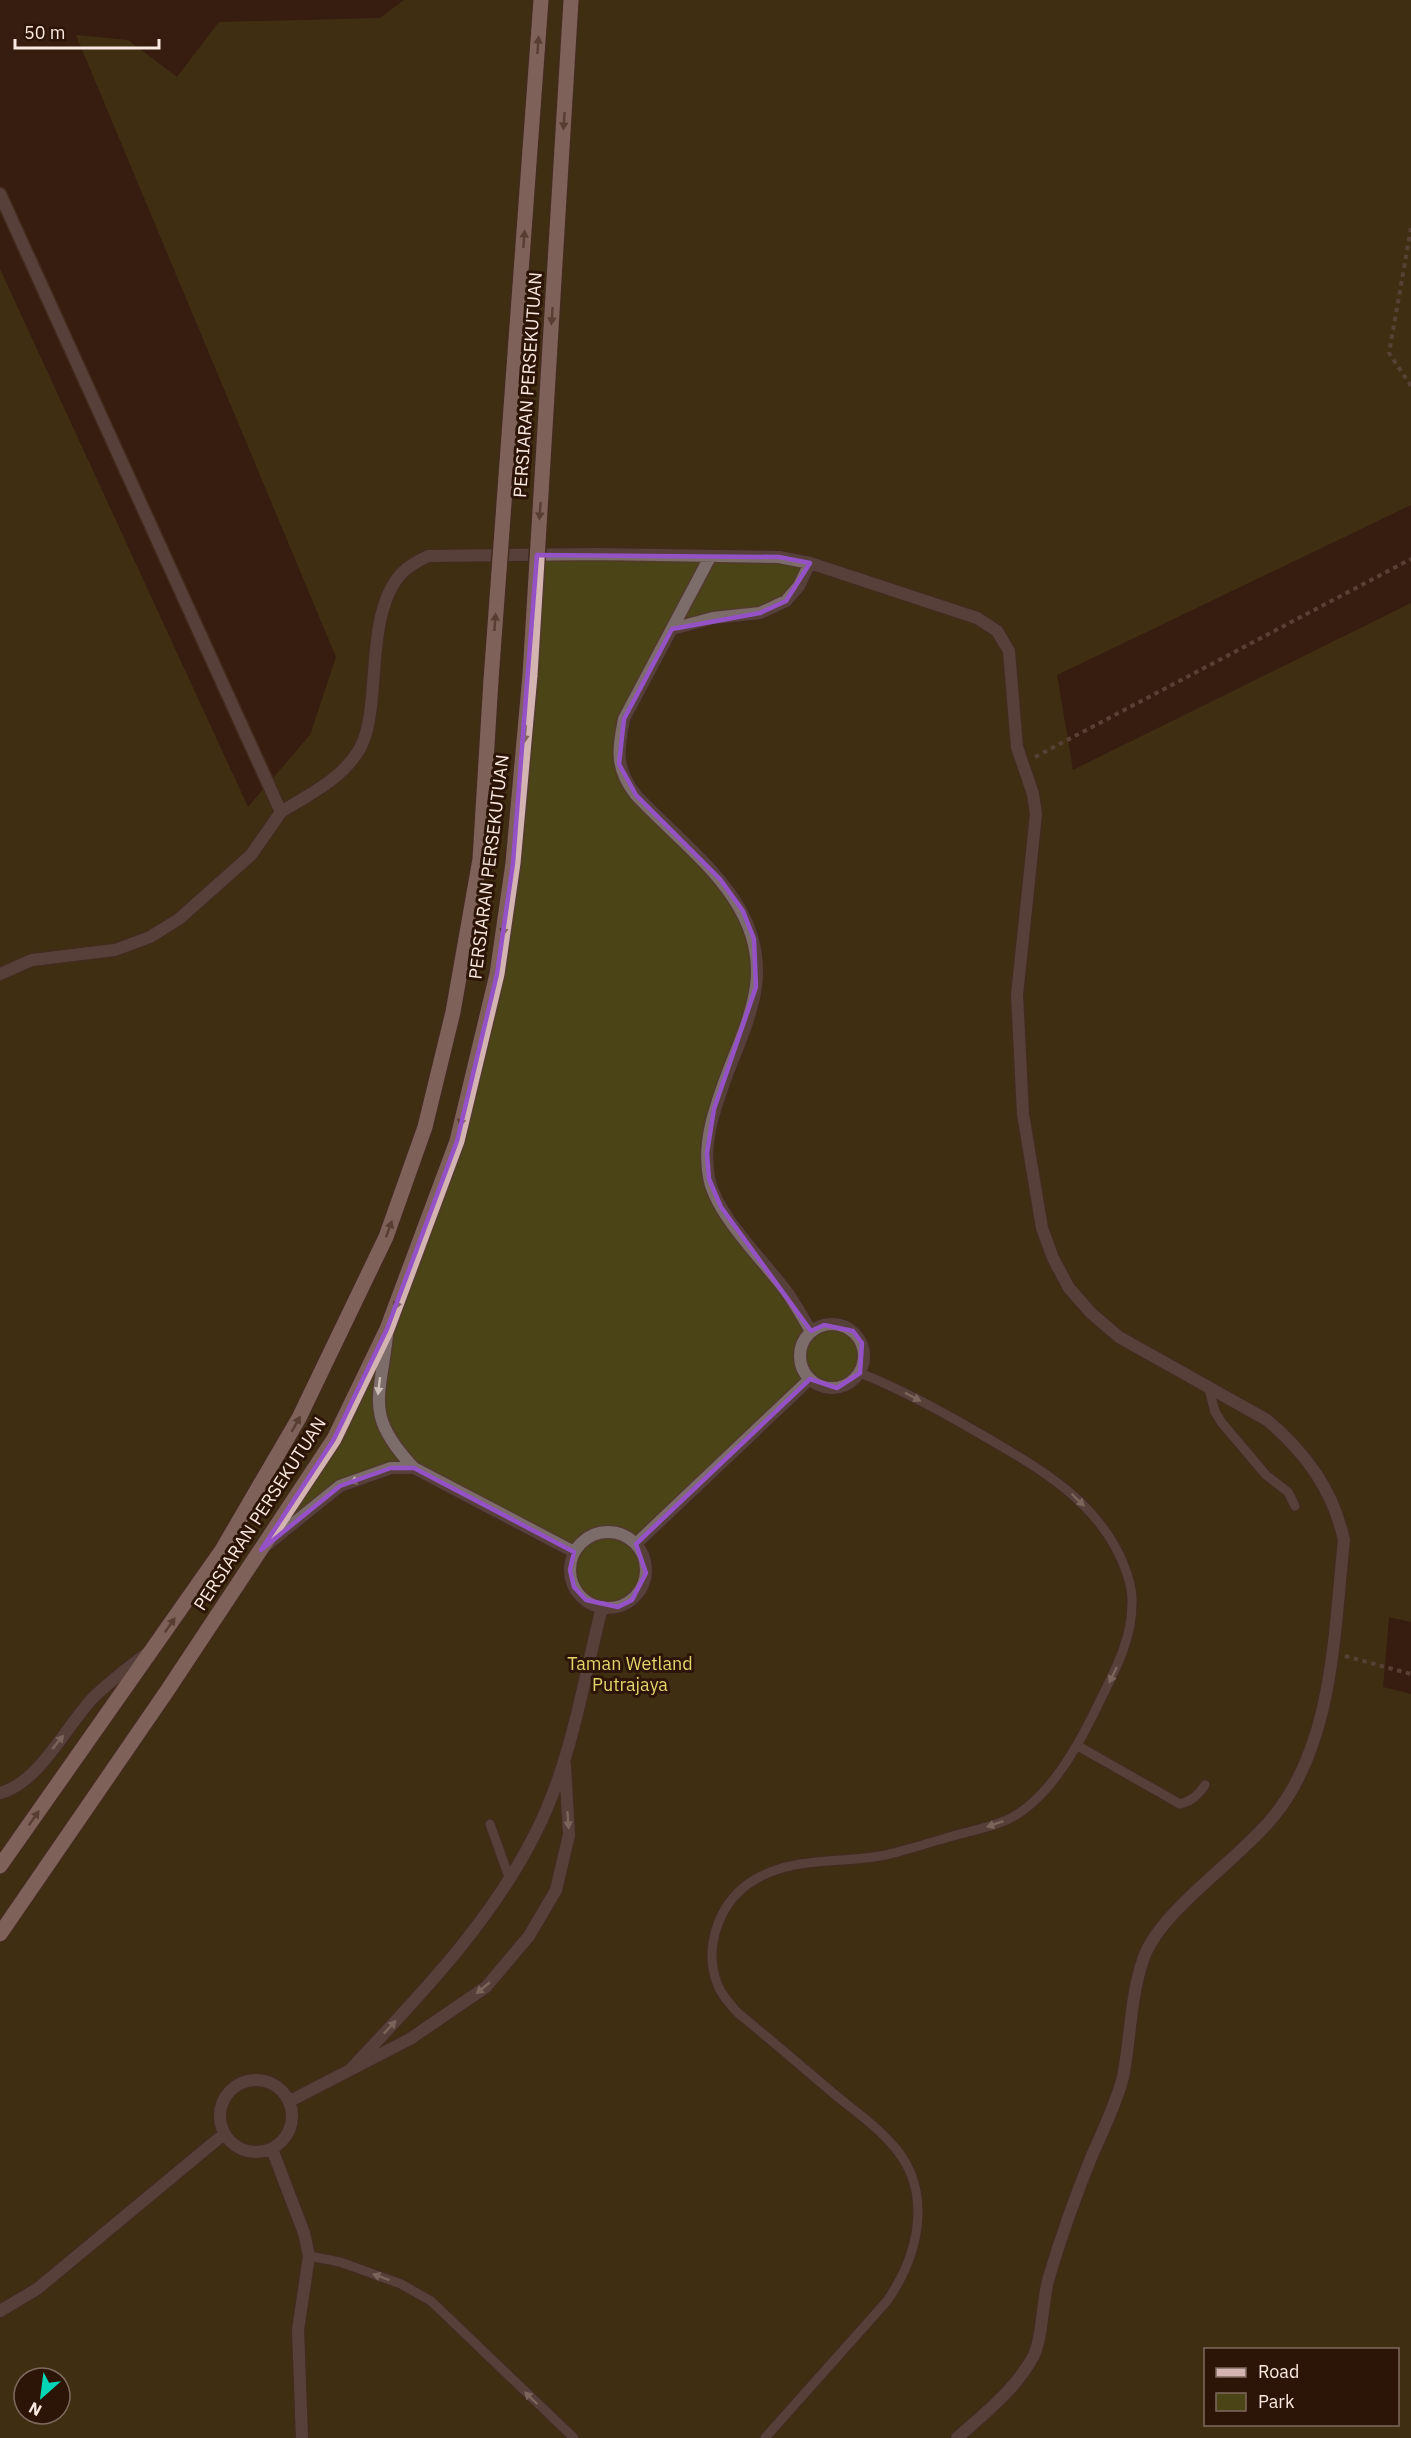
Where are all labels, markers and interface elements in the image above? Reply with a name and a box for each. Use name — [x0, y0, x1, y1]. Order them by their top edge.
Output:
scale bar — [15, 12, 159, 50]
text: 50 m — [24, 21, 66, 44]
one-way arrow — [533, 35, 543, 54]
one-way arrow — [559, 112, 569, 131]
one-way arrow — [519, 230, 528, 249]
street label: PERSIARAN PERSEKUTUAN — [508, 271, 547, 499]
one-way arrow — [547, 306, 557, 325]
one-way arrow — [536, 501, 545, 520]
one-way arrow — [491, 613, 500, 632]
one-way arrow — [520, 724, 530, 743]
street label: PERSIARAN PERSEKUTUAN — [463, 753, 514, 981]
one-way arrow — [499, 918, 508, 937]
one-way arrow — [457, 1109, 467, 1127]
one-way arrow — [385, 1220, 394, 1238]
one-way arrow — [392, 1293, 402, 1311]
one-way arrow — [374, 1377, 383, 1396]
one-way arrow — [905, 1392, 922, 1402]
street label: PERSIARAN PERSEKUTUAN — [188, 1413, 331, 1615]
one-way arrow — [291, 1415, 301, 1432]
one-way arrow — [348, 1475, 366, 1485]
one-way arrow — [1071, 1492, 1085, 1506]
one-way arrow — [164, 1617, 176, 1633]
park label: Taman Wetland Putrajaya — [567, 1652, 693, 1696]
one-way arrow — [1108, 1666, 1118, 1683]
one-way arrow — [51, 1734, 63, 1749]
one-way arrow — [563, 1810, 573, 1829]
one-way arrow — [28, 1811, 40, 1827]
one-way arrow — [986, 1819, 1004, 1829]
one-way arrow — [476, 1981, 491, 1994]
one-way arrow — [383, 2021, 397, 2035]
one-way arrow — [372, 2271, 390, 2281]
legend — [1204, 2348, 1399, 2426]
text: Road — [1258, 2360, 1299, 2383]
north arrow — [12, 2366, 72, 2426]
text: Park — [1258, 2390, 1295, 2413]
one-way arrow — [525, 2391, 539, 2405]
text: N — [25, 2398, 45, 2421]

